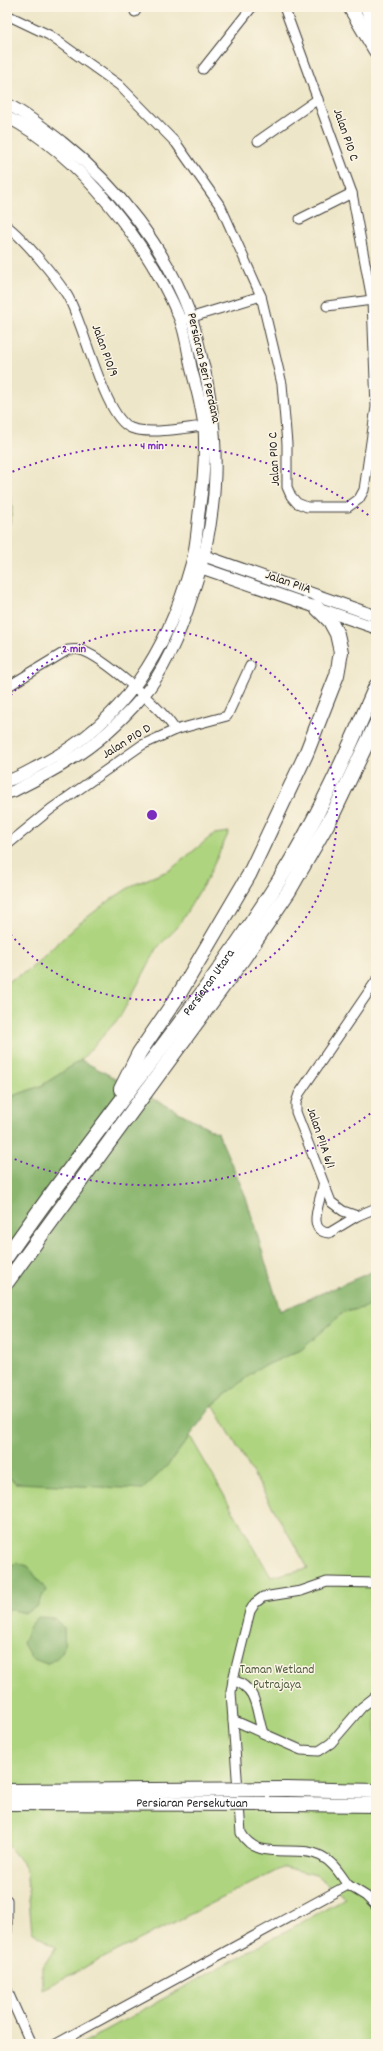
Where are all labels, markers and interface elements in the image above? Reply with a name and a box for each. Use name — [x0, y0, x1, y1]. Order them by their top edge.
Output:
street label: Jalan P10 C — [327, 106, 363, 164]
street label: Persiaran Seri Perdana — [181, 311, 225, 426]
street label: Jalan P10/9 — [86, 322, 122, 380]
street label: Jalan P10 C — [264, 431, 286, 487]
text: 4 min — [140, 438, 164, 455]
street label: Jalan P11A — [262, 566, 314, 600]
text: 2 min — [62, 641, 86, 658]
street label: Jalan P10 D — [99, 719, 155, 765]
centre of rings — [145, 808, 159, 822]
street label: Persiaran Utara — [179, 945, 240, 1020]
street label: Jalan P11A 6/1 — [301, 1105, 339, 1171]
park label: Taman Wetland Putrajaya — [240, 1661, 314, 1695]
street label: Persiaran Persekutuan — [136, 1794, 248, 1813]

